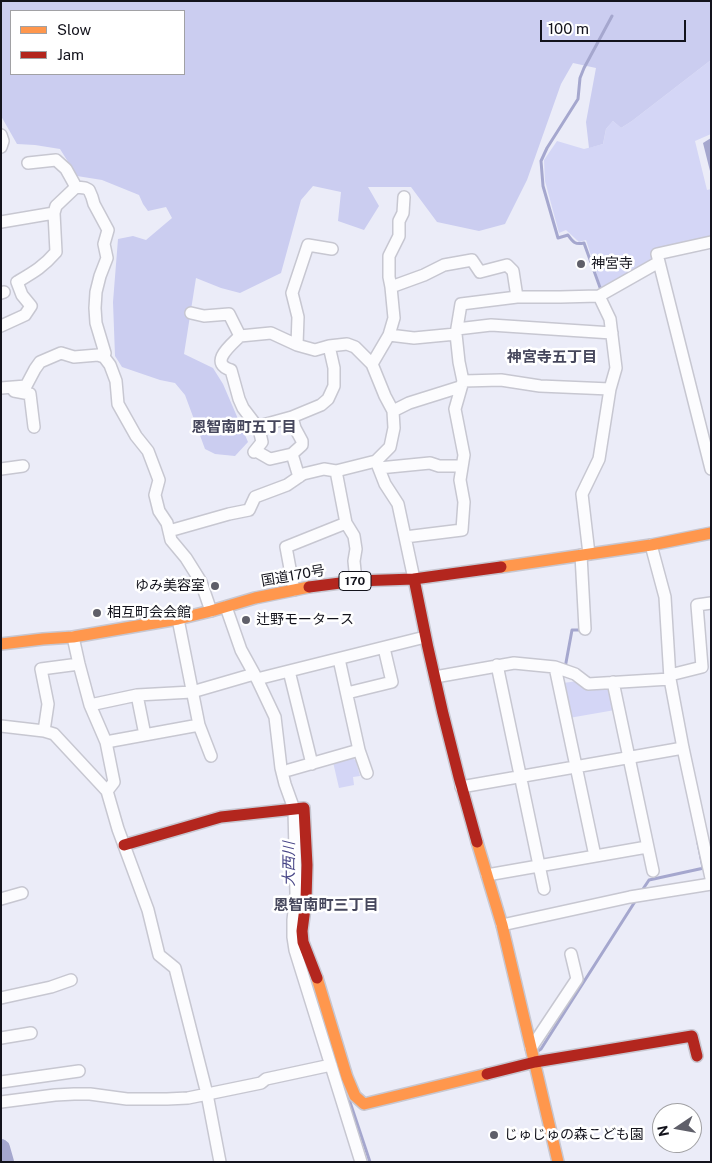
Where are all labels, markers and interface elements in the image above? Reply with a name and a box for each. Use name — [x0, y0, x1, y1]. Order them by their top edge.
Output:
legend — [10, 10, 185, 75]
scale bar — [542, 10, 688, 42]
text: 100 m — [548, 20, 589, 37]
text: Slow — [57, 21, 91, 38]
text: Jam — [57, 46, 84, 63]
place label: 神宮寺 — [591, 256, 633, 272]
marker: 神宮寺 — [575, 258, 587, 270]
district label: 神宮寺五丁目 — [507, 348, 597, 366]
district label: 恩智南町五丁目 — [192, 418, 296, 436]
street label: 国道170号 — [260, 562, 326, 590]
road number: 170 — [339, 572, 371, 590]
place label: ゆみ美容室 — [135, 578, 205, 594]
marker: ゆみ美容室 — [209, 580, 221, 592]
place label: 相互町会会館 — [107, 605, 191, 621]
marker: 相互町会会館 — [91, 607, 103, 619]
place label: 辻野モータース — [256, 612, 354, 628]
marker: 辻野モータース — [240, 614, 252, 626]
water label: 大西川 — [280, 842, 298, 886]
district label: 恩智南町三丁目 — [274, 896, 378, 914]
north arrow — [652, 1103, 702, 1153]
text: N — [654, 1124, 672, 1138]
place label: じゅじゅの森こども園 — [504, 1127, 644, 1143]
marker: じゅじゅの森こども園 — [488, 1129, 500, 1141]

